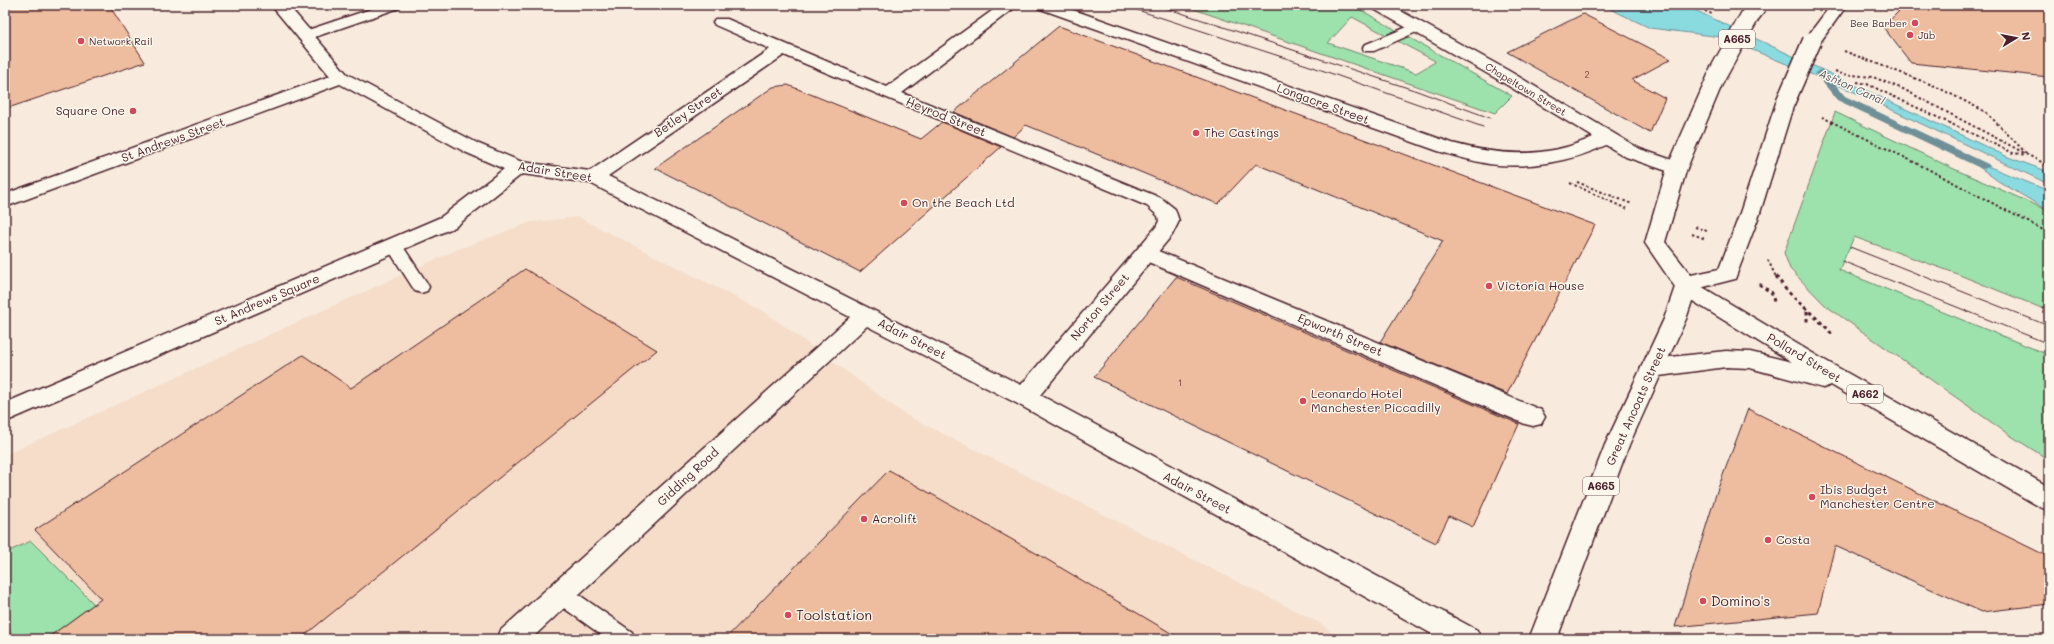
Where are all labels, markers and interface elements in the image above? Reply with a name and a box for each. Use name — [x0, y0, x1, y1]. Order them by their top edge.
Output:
place label: Bee Barber — [1850, 16, 1907, 30]
marker: Bee Barber — [1910, 18, 1920, 28]
north arrow — [1996, 18, 2036, 58]
place label: Jūb — [1918, 28, 1935, 42]
road number: A665 — [1719, 30, 1755, 48]
marker: Jūb — [1905, 30, 1915, 40]
text: N — [2018, 31, 2034, 42]
place label: Network Rail — [89, 34, 152, 48]
marker: Network Rail — [76, 36, 86, 46]
street label: Chapeltown Street — [1483, 59, 1569, 119]
water label: Ashton Canal — [1817, 65, 1888, 108]
house number: 2 — [1584, 69, 1590, 80]
street label: Longacre Street — [1275, 79, 1372, 127]
street label: Betley Street — [650, 82, 725, 140]
street label: Heyrod Street — [904, 93, 989, 139]
place label: Square One — [56, 102, 125, 118]
marker: Square One — [128, 106, 138, 116]
street label: St Andrews Street — [119, 113, 227, 165]
place label: The Castings — [1204, 124, 1279, 140]
marker: The Castings — [1191, 128, 1201, 138]
street label: Adair Street — [517, 157, 594, 185]
place label: On the Beach Ltd — [912, 194, 1015, 210]
marker: On the Beach Ltd — [899, 198, 909, 208]
street label: Norton Street — [1066, 269, 1132, 343]
street label: St Andrews Square — [212, 270, 322, 328]
place label: Victoria House — [1497, 277, 1584, 293]
marker: Victoria House — [1484, 281, 1494, 291]
street label: Epworth Street — [1295, 309, 1385, 359]
street label: Adair Street — [875, 314, 950, 362]
street label: Pollard Street — [1765, 329, 1844, 386]
street label: Great Ancoats Street — [1602, 344, 1669, 468]
house number: 1 — [1178, 375, 1182, 389]
place label: Leonardo Hotel Manchester Piccadilly — [1311, 385, 1441, 415]
road number: A662 — [1847, 385, 1883, 403]
marker: Leonardo Hotel Manchester Piccadilly — [1298, 396, 1308, 406]
street label: Gidding Road — [653, 443, 722, 509]
street label: Adair Street — [1161, 467, 1234, 517]
road number: A665 — [1583, 477, 1619, 495]
place label: Ibis Budget Manchester Centre — [1820, 481, 1935, 511]
marker: Ibis Budget Manchester Centre — [1807, 492, 1817, 502]
place label: Acrolift — [872, 510, 917, 526]
marker: Acrolift — [859, 514, 869, 524]
place label: Costa — [1776, 531, 1810, 547]
marker: Costa — [1763, 535, 1773, 545]
place label: Domino's — [1711, 591, 1770, 610]
marker: Domino's — [1698, 596, 1708, 606]
place label: Toolstation — [796, 605, 872, 624]
marker: Toolstation — [783, 610, 793, 620]

